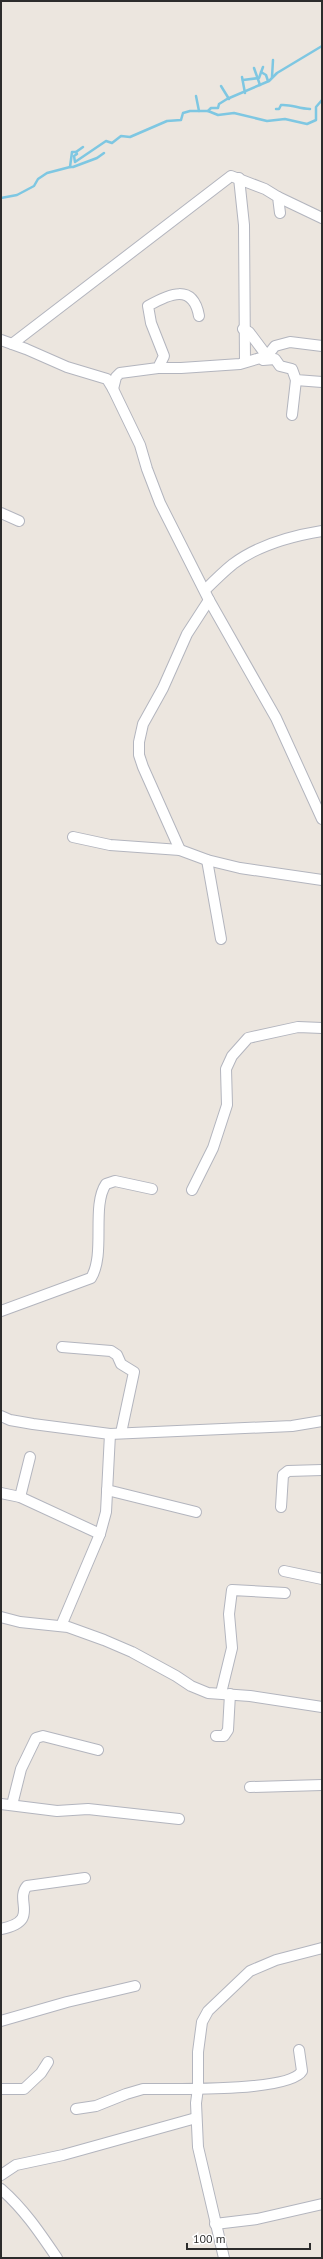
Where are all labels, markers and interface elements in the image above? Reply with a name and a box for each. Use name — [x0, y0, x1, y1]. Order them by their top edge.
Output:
scale bar — [187, 2225, 310, 2251]
text: 100 m — [193, 2231, 226, 2246]

